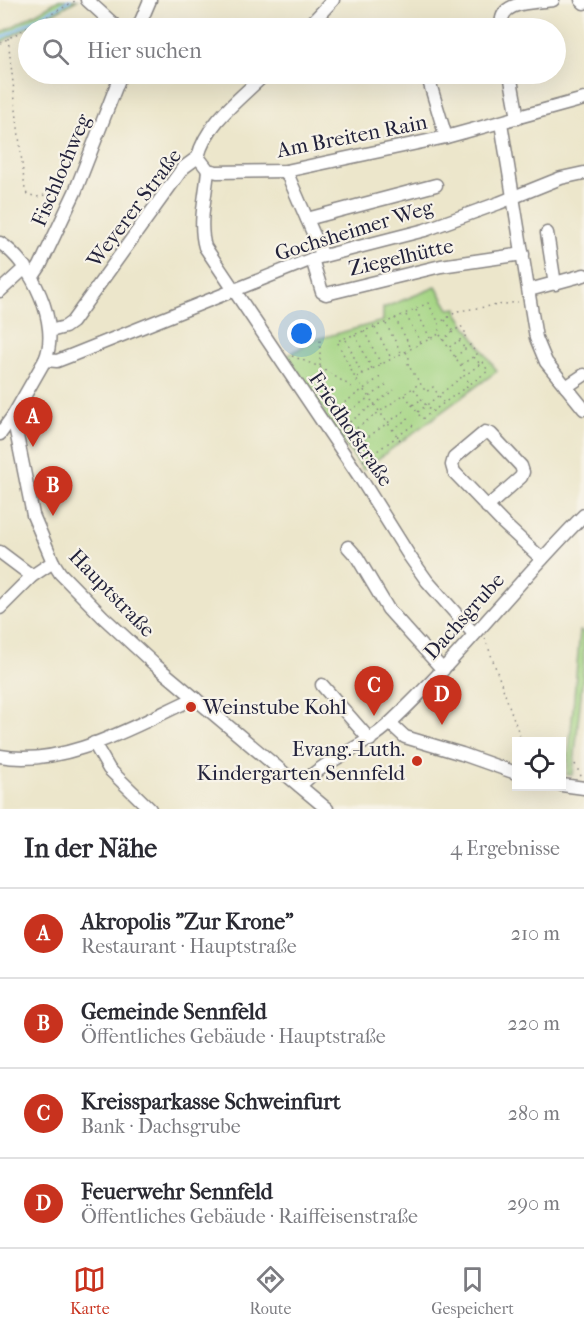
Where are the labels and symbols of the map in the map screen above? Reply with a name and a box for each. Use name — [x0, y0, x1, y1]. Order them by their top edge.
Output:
street label: Fischlochweg — [27, 109, 96, 230]
street label: Am Breiten Rain — [274, 110, 429, 163]
street label: Weyerer Straße — [81, 144, 186, 273]
street label: Gochsheimer Weg — [272, 194, 437, 266]
street label: Ziegelhütte — [346, 233, 456, 281]
your location — [287, 319, 316, 348]
street label: Friedhofstraße — [304, 367, 398, 491]
pin: A — [14, 398, 52, 447]
pin: B — [34, 466, 72, 516]
street label: Hauptstraße — [64, 544, 160, 642]
street label: Dachsgrube — [419, 568, 509, 664]
pin: C — [354, 666, 394, 716]
pin: D — [422, 676, 462, 725]
place label: Weinstube Kohl — [202, 695, 347, 719]
marker: Weinstube Kohl — [184, 700, 198, 714]
place label: Evang.-Luth. Kindergarten Sennfeld — [197, 737, 406, 785]
marker: Evang.-Luth. Kindergarten Sennfeld — [410, 754, 424, 768]

